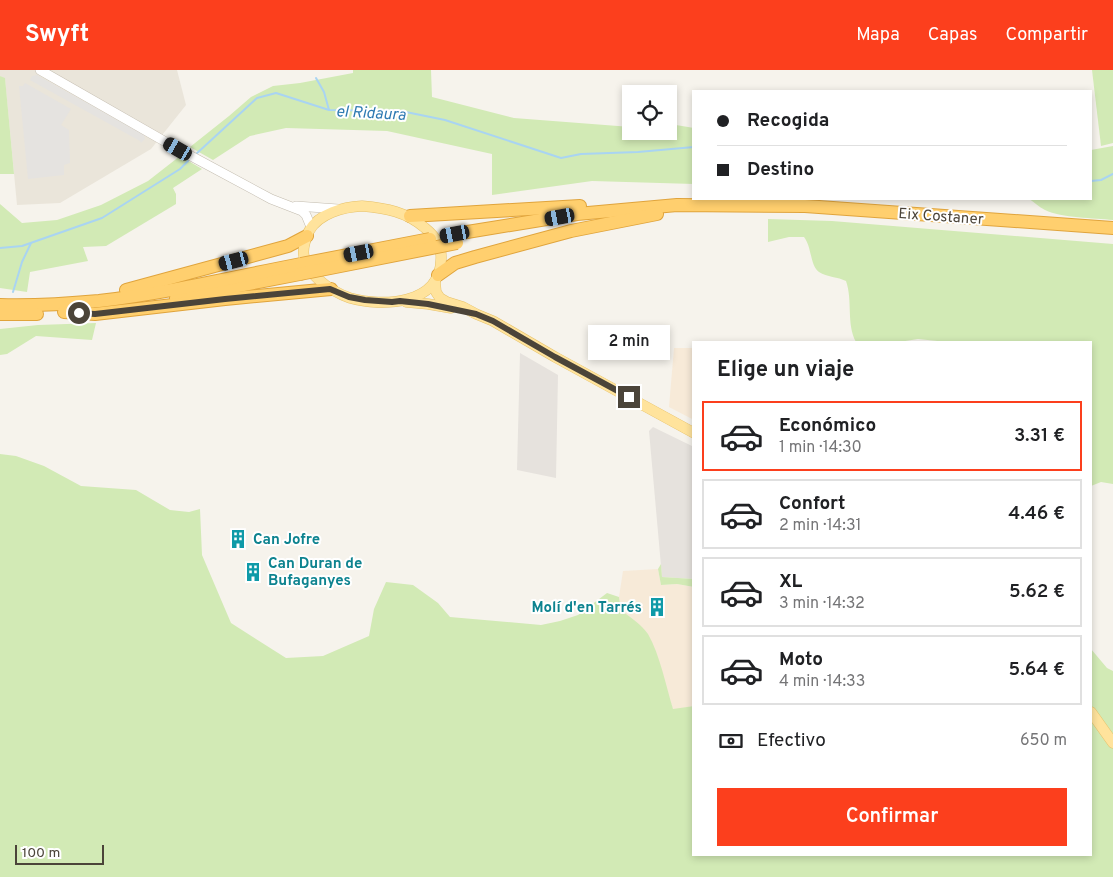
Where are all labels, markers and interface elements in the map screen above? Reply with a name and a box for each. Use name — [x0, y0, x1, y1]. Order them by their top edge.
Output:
text: Swyft — [25, 20, 89, 50]
text: Mapa — [856, 24, 900, 47]
text: Capas — [928, 24, 977, 47]
text: Compartir — [1005, 24, 1088, 47]
map controls — [622, 85, 677, 140]
button: locate — [622, 85, 677, 140]
water label: el Ridaura — [336, 102, 407, 126]
text: Recogida — [747, 109, 829, 133]
car — [161, 135, 194, 163]
text: Destino — [747, 158, 814, 182]
street label: Eix Costaner — [898, 205, 984, 230]
car — [543, 207, 576, 227]
car — [438, 224, 471, 244]
car — [342, 243, 375, 263]
car — [217, 250, 250, 272]
route start — [68, 302, 90, 324]
callout: 2 min — [588, 325, 670, 360]
text: 2 min — [608, 332, 650, 352]
text: Elige un viaje — [717, 357, 854, 384]
route end — [618, 386, 640, 408]
icon: car — [719, 414, 764, 459]
text: Económico — [779, 414, 876, 438]
text: 3.31 € — [1014, 424, 1065, 448]
text: 1 min · 14:30 — [779, 438, 862, 458]
icon: car — [719, 492, 764, 537]
text: Confort — [779, 492, 845, 516]
text: 4.46 € — [1008, 502, 1065, 526]
text: 2 min · 14:31 — [779, 516, 861, 536]
building icon: Can Jofre — [227, 528, 249, 550]
place label: Can Jofre — [253, 531, 320, 550]
place label: Can Duran de Bufaganyes — [268, 555, 362, 591]
building icon: Can Duran de Bufaganyes — [242, 561, 264, 583]
icon: car — [719, 570, 764, 615]
text: XL — [779, 570, 802, 594]
text: 5.62 € — [1009, 580, 1065, 604]
text: 3 min · 14:32 — [779, 594, 865, 614]
building icon: Molí d'en Tarrés — [646, 596, 668, 618]
place label: Molí d'en Tarrés — [531, 599, 642, 618]
icon: car — [719, 648, 764, 693]
text: Moto — [779, 648, 823, 672]
text: 5.64 € — [1009, 658, 1065, 682]
text: 4 min · 14:33 — [779, 672, 865, 692]
icon: cash — [717, 727, 745, 755]
text: Efectivo — [757, 729, 826, 753]
text: 650 m — [1020, 731, 1067, 751]
button: Confirmar — [717, 788, 1067, 846]
scale bar — [15, 842, 104, 865]
text: 100 m — [22, 845, 60, 862]

